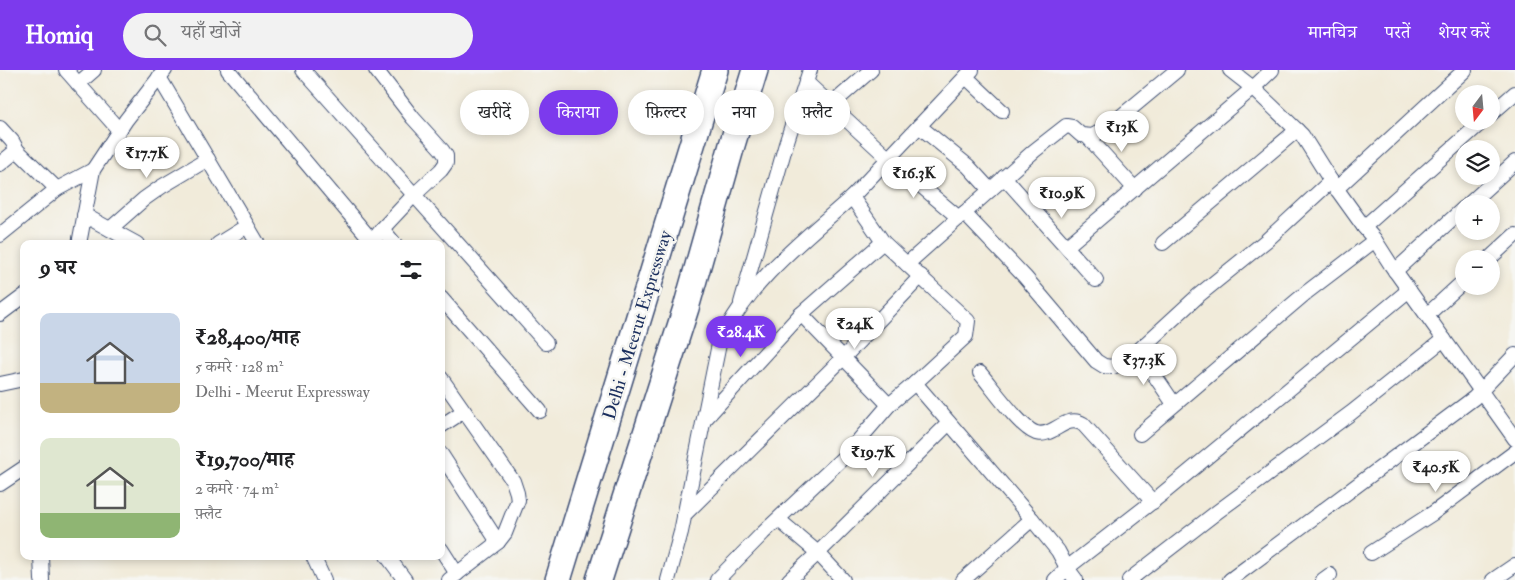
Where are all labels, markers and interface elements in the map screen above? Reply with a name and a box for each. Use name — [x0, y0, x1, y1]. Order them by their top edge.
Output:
search box — [123, 13, 473, 58]
text: Homiq — [25, 20, 93, 51]
text: यहाँ खोजें — [181, 20, 241, 44]
icon: search — [141, 21, 169, 49]
text: मानचित्र — [1308, 21, 1357, 44]
text: परतें — [1385, 21, 1411, 44]
text: शेयर करें — [1439, 21, 1490, 44]
north arrow — [1455, 85, 1500, 130]
map controls — [1455, 85, 1500, 295]
chip: खरीदें — [460, 90, 529, 135]
chip: किराया — [539, 90, 618, 135]
chip: फ़िल्टर — [628, 90, 704, 135]
chip: नया — [714, 90, 774, 135]
chip: फ़्लैट — [784, 90, 850, 135]
pin: ₹13K — [1092, 111, 1152, 153]
text: ₹13K — [1106, 117, 1138, 137]
pin: ₹17.7K — [106, 136, 188, 179]
button: layers — [1455, 140, 1500, 185]
text: ₹17.7K — [126, 143, 168, 163]
pin: ₹16.3K — [873, 156, 955, 199]
text: ₹16.3K — [892, 163, 936, 183]
pin: ₹10.9K — [1021, 176, 1103, 219]
text: ₹10.9K — [1039, 183, 1085, 203]
button: + — [1455, 195, 1500, 240]
street label: Delhi - Meerut Expressway — [598, 227, 678, 423]
button: − — [1455, 250, 1500, 295]
text: 9 घर — [40, 254, 76, 281]
icon: filters — [397, 256, 425, 284]
pin: ₹24K — [825, 308, 885, 350]
text: ₹24K — [837, 314, 873, 334]
pin: ₹28.4K — [700, 316, 782, 358]
text: ₹28.4K — [717, 322, 765, 342]
text: ₹28,400/माह — [195, 324, 300, 351]
icon: home — [80, 333, 140, 393]
pin: ₹37.3K — [1103, 344, 1185, 386]
text: ₹37.3K — [1123, 350, 1165, 370]
text: 5 कमरे · 128 m² — [195, 357, 283, 377]
text: Delhi - Meerut Expressway — [195, 382, 370, 402]
pin: ₹19.7K — [832, 436, 914, 478]
text: ₹19.7K — [851, 442, 895, 462]
text: ₹19,700/माह — [195, 446, 294, 473]
pin: ₹40.5K — [1395, 450, 1477, 493]
text: ₹40.5K — [1413, 457, 1459, 477]
icon: home — [80, 458, 140, 518]
text: 2 कमरे · 74 m² — [195, 479, 278, 499]
text: फ़्लैट — [195, 504, 222, 524]

